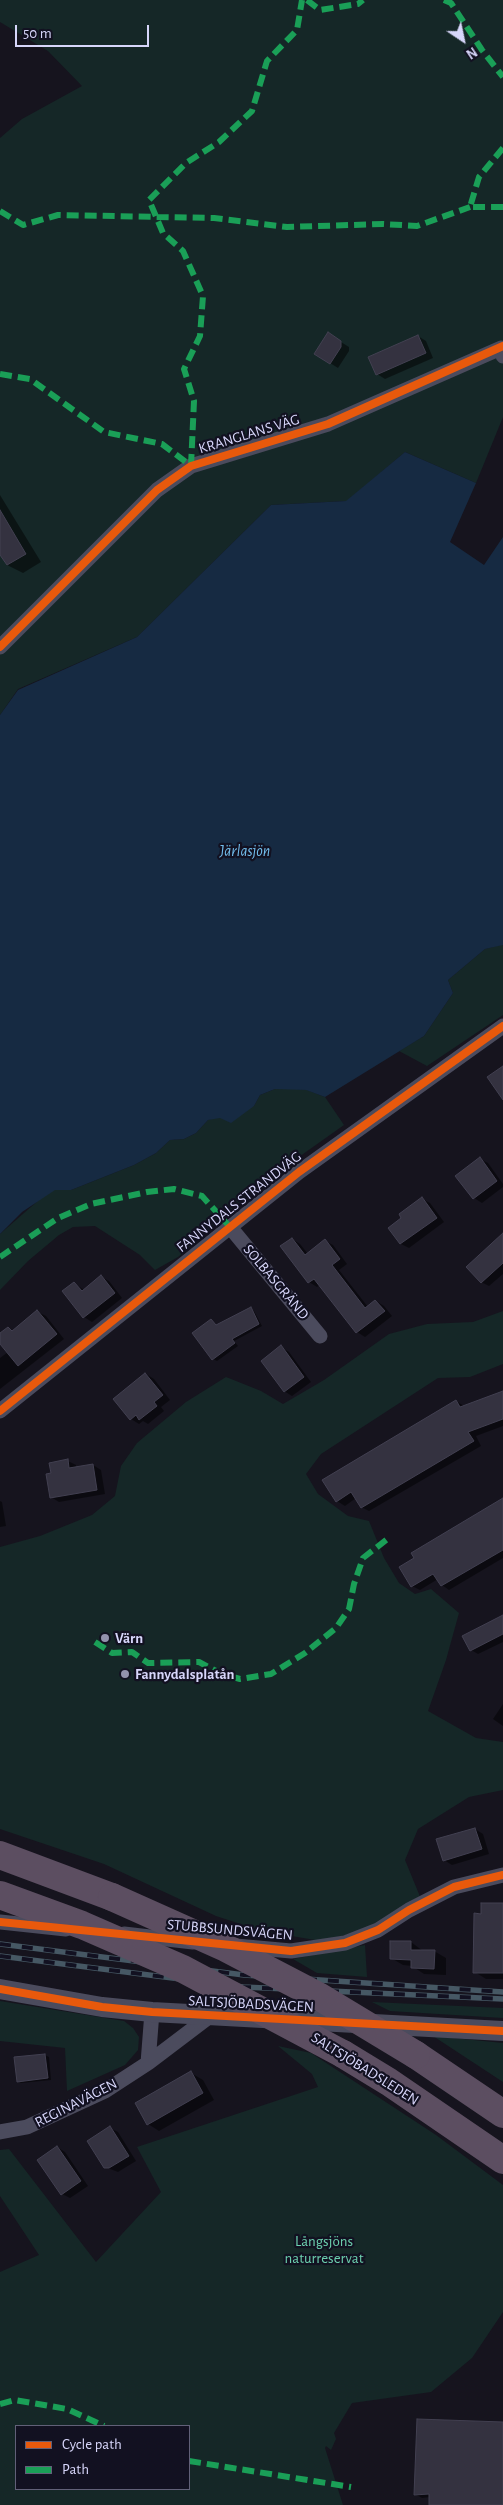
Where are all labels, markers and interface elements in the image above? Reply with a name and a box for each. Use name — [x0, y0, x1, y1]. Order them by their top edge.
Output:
scale bar — [18, 15, 151, 47]
north arrow — [438, 15, 488, 65]
text: 50 m — [23, 26, 52, 41]
text: N — [463, 44, 479, 61]
street label: KRANGLANS VÄG — [196, 410, 302, 458]
water label: Järlasjön — [220, 841, 270, 861]
street label: FANNYDALS STRANDVÄG — [173, 1148, 305, 1256]
street label: SOLBASGRÄND — [239, 1241, 313, 1323]
place label: Värn — [115, 1629, 143, 1647]
marker: Värn — [99, 1632, 111, 1644]
place label: Fannydalsplatån — [135, 1665, 235, 1683]
marker: Fannydalsplatån — [119, 1668, 131, 1680]
street label: STUBBSUNDSVÄGEN — [166, 1916, 294, 1944]
street label: SALTSJÖBADSVÄGEN — [188, 1992, 314, 2016]
street label: SALTSJÖBADSLEDEN — [308, 2029, 422, 2109]
street label: REGINAVÄGEN — [32, 2075, 120, 2131]
park label: Långsjöns naturreservat — [285, 2232, 363, 2267]
legend — [15, 2425, 190, 2490]
text: Cycle path — [62, 2437, 122, 2452]
text: Path — [62, 2462, 89, 2477]

